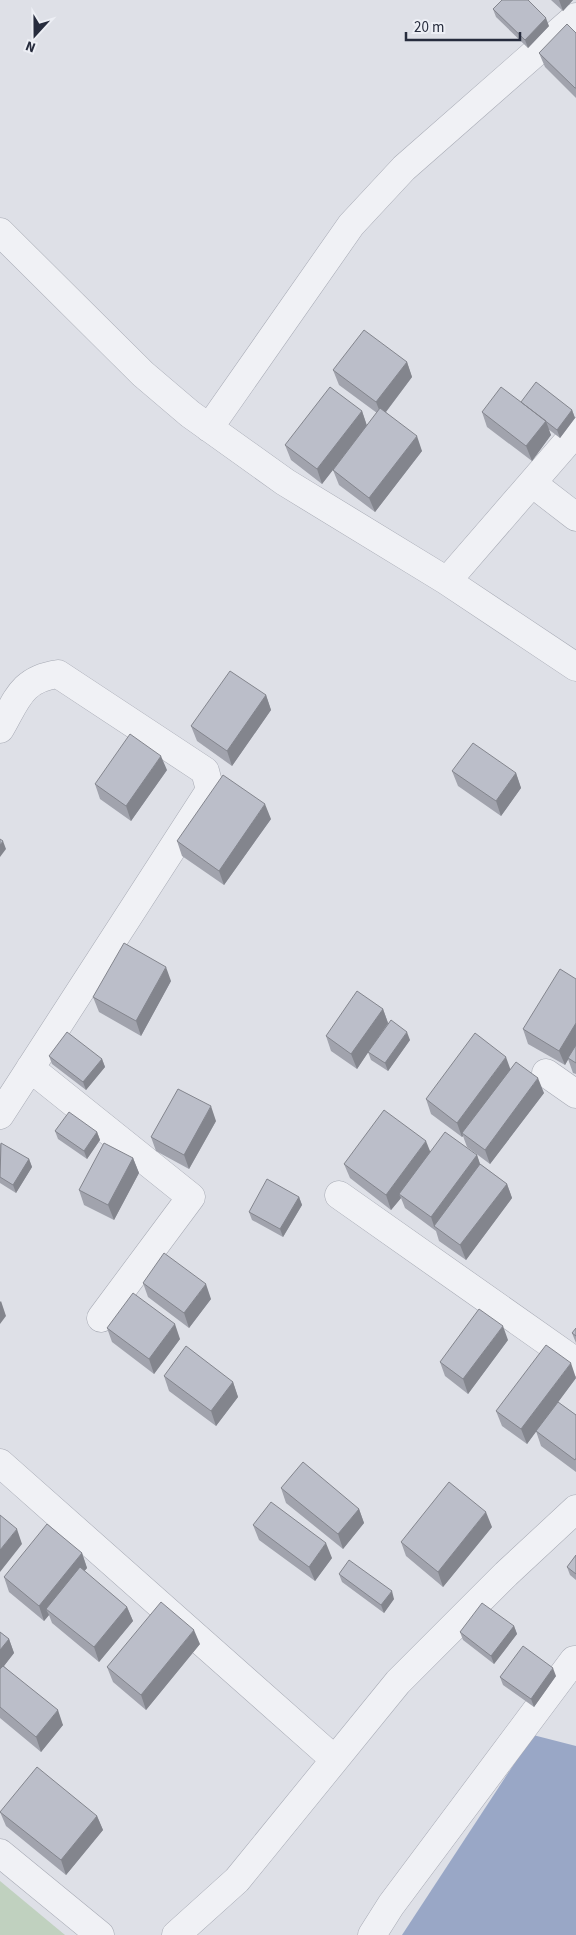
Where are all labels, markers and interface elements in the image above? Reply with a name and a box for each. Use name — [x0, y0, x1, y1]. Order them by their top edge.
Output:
north arrow — [10, 10, 60, 60]
scale bar — [406, 10, 520, 42]
text: 20 m — [414, 17, 444, 38]
text: N — [23, 35, 39, 57]

